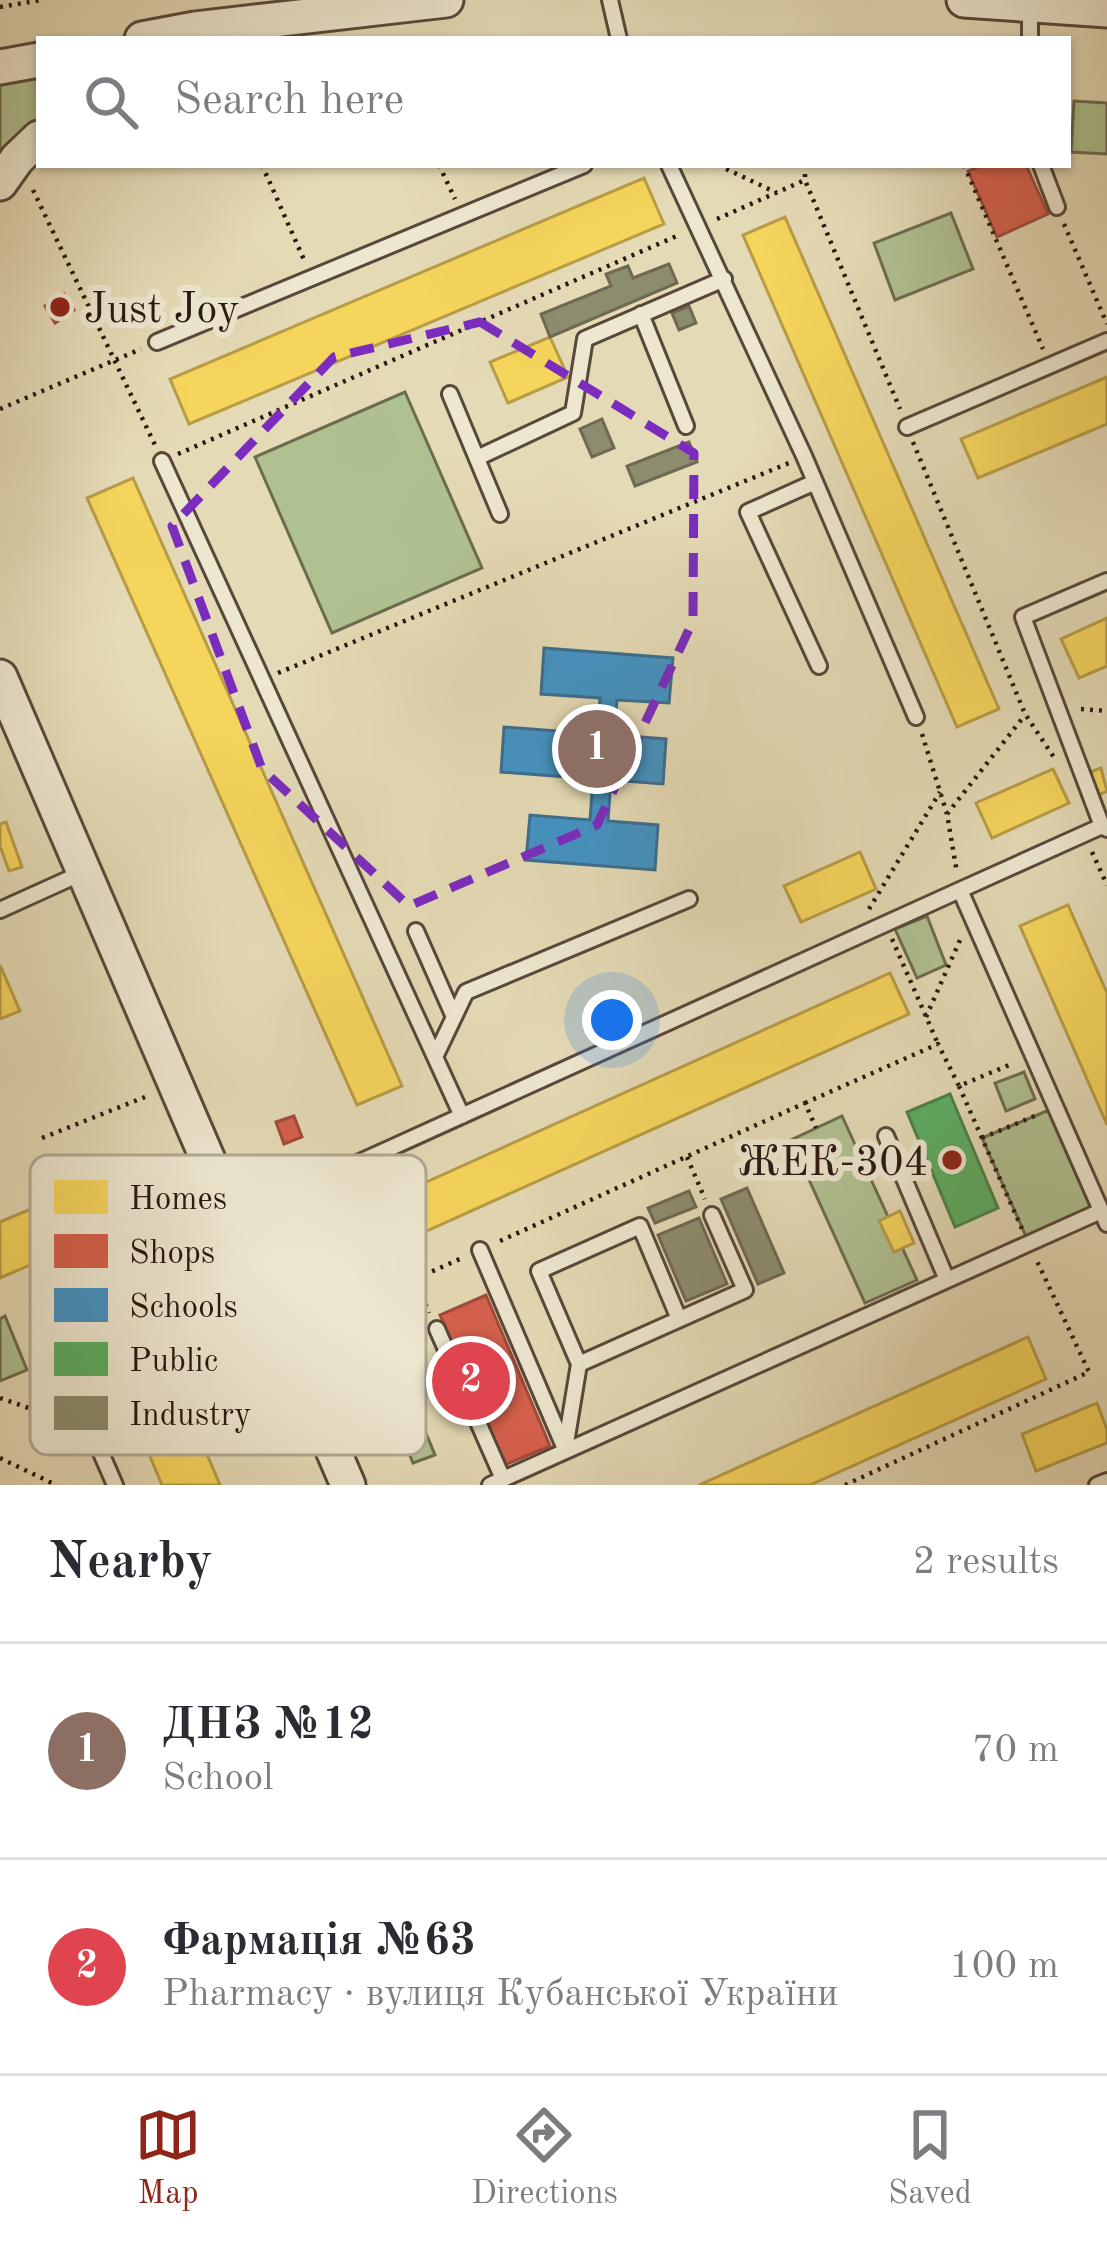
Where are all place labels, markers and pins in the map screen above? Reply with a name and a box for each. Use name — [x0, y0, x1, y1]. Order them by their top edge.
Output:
place label: Just Joy — [84, 290, 240, 332]
marker: Just Joy — [47, 294, 73, 320]
pin: 1 — [558, 704, 636, 794]
place label: ЖЕК-304 — [737, 1143, 928, 1185]
marker: ЖЕК-304 — [939, 1147, 965, 1173]
pin: 2 — [432, 1336, 510, 1426]

